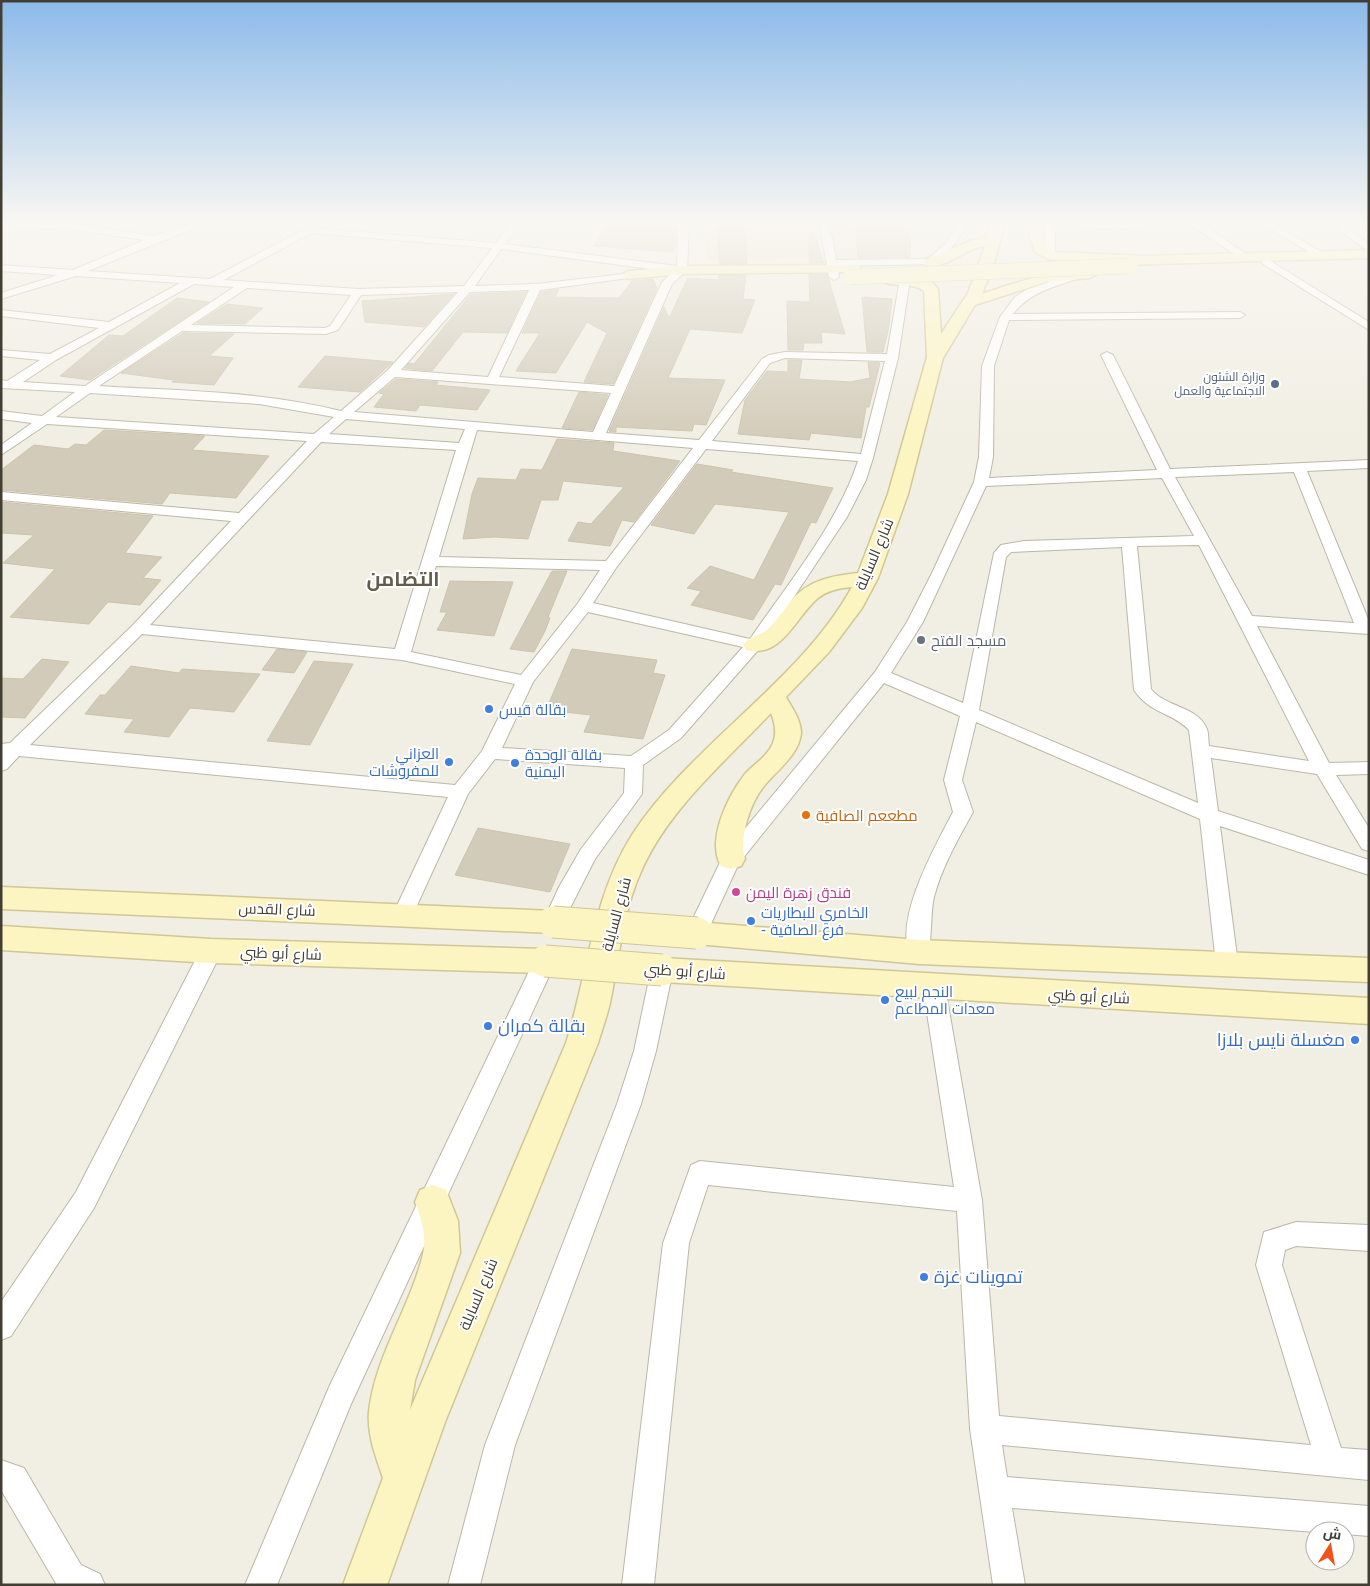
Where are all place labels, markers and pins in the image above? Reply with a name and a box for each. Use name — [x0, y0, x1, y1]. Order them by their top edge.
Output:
place label: وزارة الشئون الاجتماعية والعمل — [1174, 370, 1265, 398]
marker: وزارة الشئون الاجتماعية والعمل — [1269, 378, 1281, 390]
place label: مسجد الفتح — [931, 632, 1006, 652]
marker: مسجد الفتح — [915, 634, 927, 646]
place label: بقالة قيس — [499, 701, 566, 720]
marker: بقالة قيس — [483, 703, 495, 715]
place label: العزاني للمفروشات — [369, 745, 439, 780]
place label: بقالة الوحدة اليمنية — [525, 746, 602, 780]
marker: العزاني للمفروشات — [443, 756, 455, 768]
marker: بقالة الوحدة اليمنية — [509, 757, 521, 769]
place label: مطععم الصافية — [816, 807, 918, 826]
marker: مطععم الصافية — [800, 809, 812, 821]
place label: فندق زهرة اليمن — [746, 884, 851, 903]
marker: فندق زهرة اليمن — [730, 886, 742, 898]
place label: الخامري للبطاريات - فرع الصافية — [761, 904, 869, 941]
marker: الخامري للبطاريات - فرع الصافية — [745, 915, 757, 927]
place label: النجم لبيع معدات المطاعم — [895, 983, 995, 1019]
marker: النجم لبيع معدات المطاعم — [879, 994, 891, 1006]
place label: بقالة كمران — [498, 1016, 586, 1037]
marker: بقالة كمران — [482, 1020, 494, 1032]
place label: مغسلة نايس بلازا — [1217, 1030, 1345, 1051]
marker: مغسلة نايس بلازا — [1349, 1034, 1361, 1046]
place label: تموينات غزة — [934, 1267, 1023, 1288]
marker: تموينات غزة — [918, 1271, 930, 1283]

